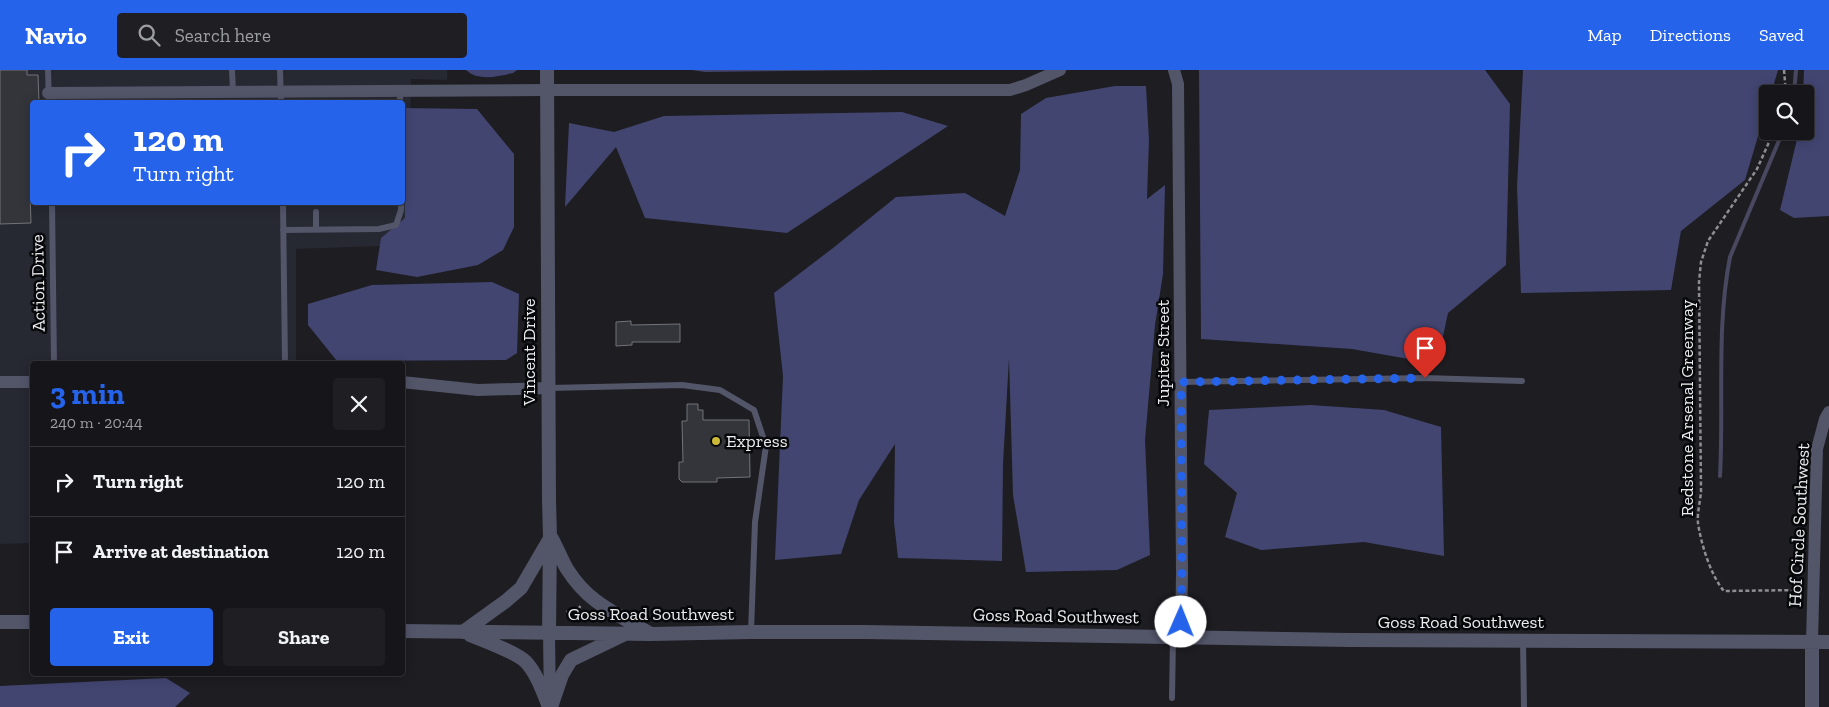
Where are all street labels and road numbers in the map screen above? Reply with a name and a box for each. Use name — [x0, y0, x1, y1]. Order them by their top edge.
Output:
street label: Action Drive — [26, 234, 50, 332]
street label: Vincent Drive — [518, 299, 540, 406]
street label: Jupiter Street — [1152, 299, 1174, 406]
street label: Redstone Arsenal Greenway — [1676, 299, 1698, 517]
street label: Hof Circle Southwest — [1784, 442, 1814, 608]
street label: Goss Road Southwest — [568, 603, 734, 625]
street label: Goss Road Southwest — [973, 604, 1140, 628]
street label: Goss Road Southwest — [1378, 611, 1544, 633]

